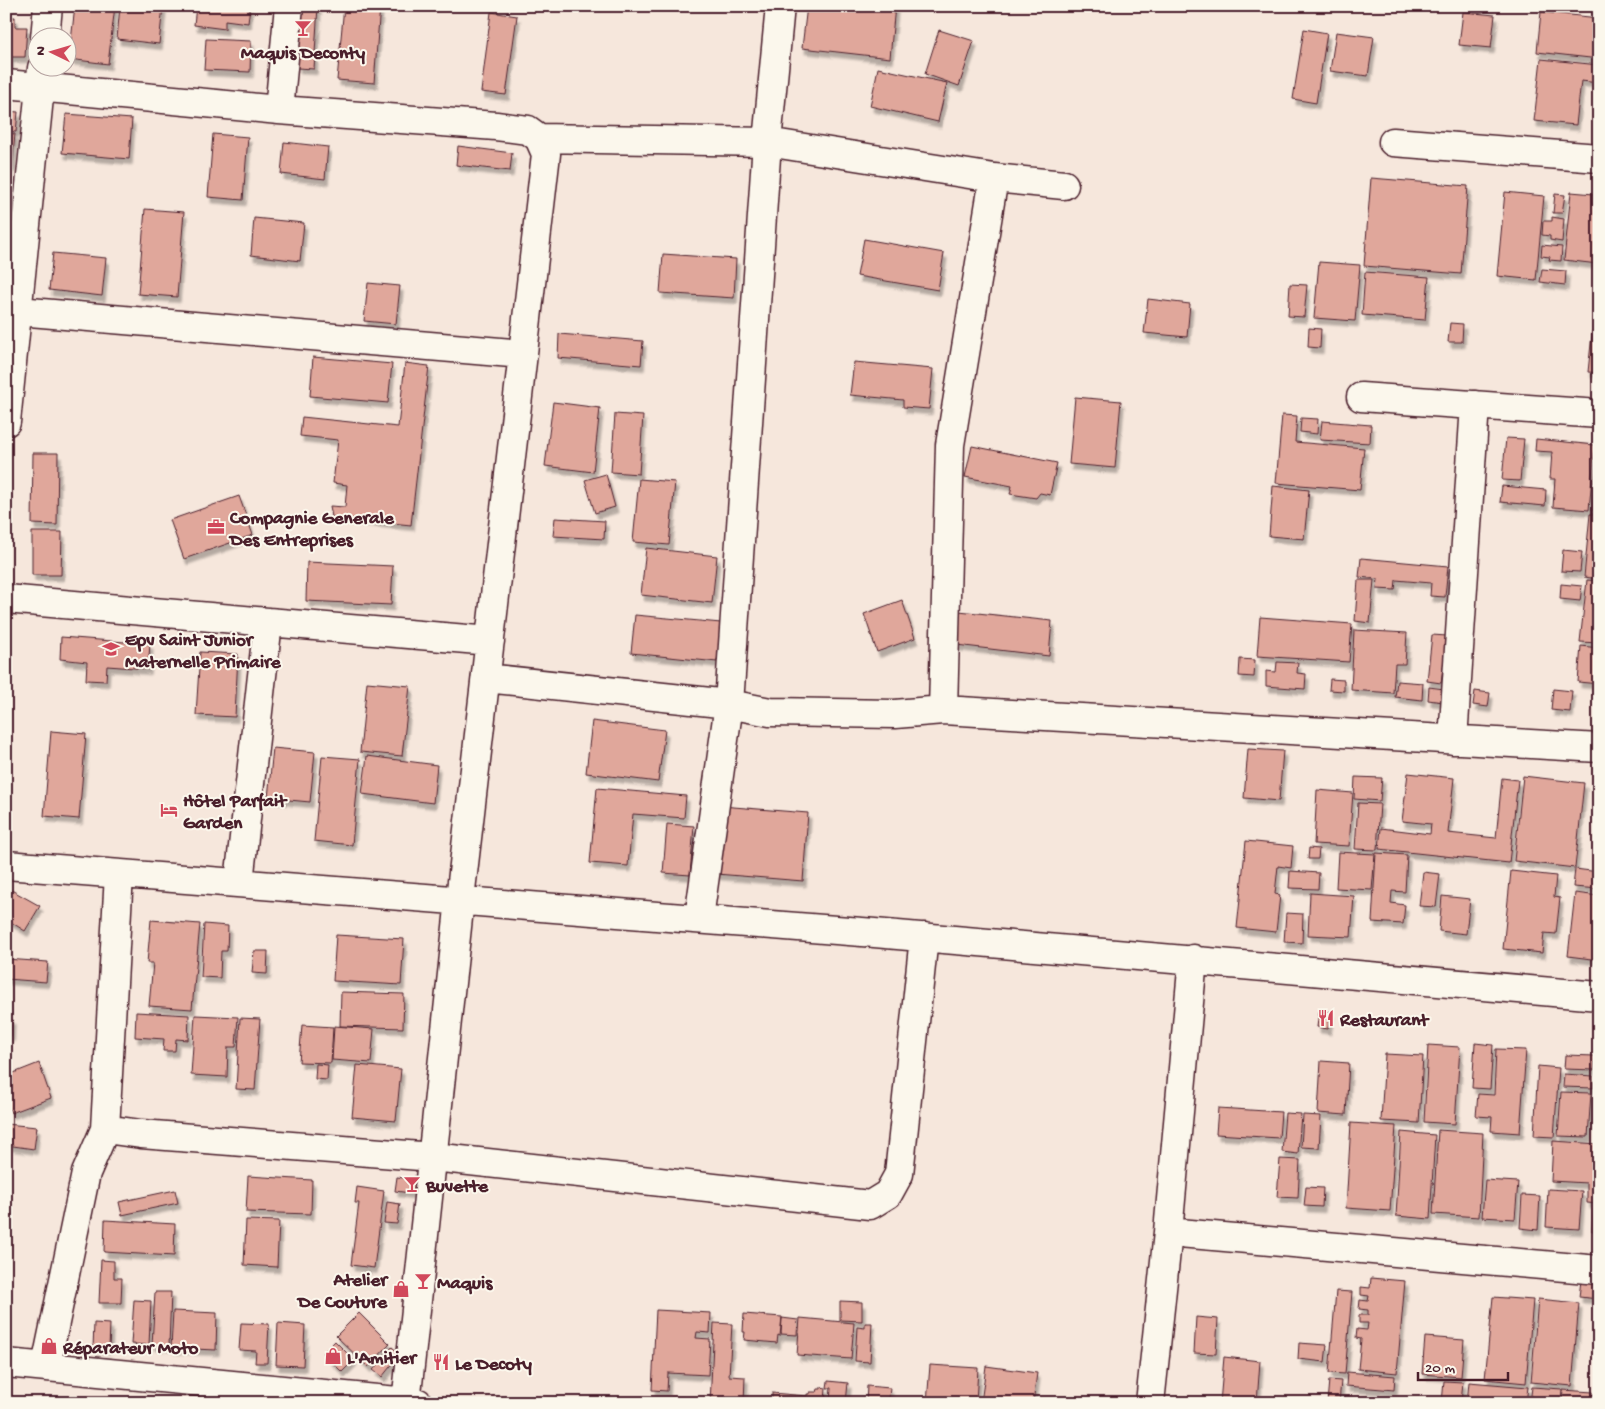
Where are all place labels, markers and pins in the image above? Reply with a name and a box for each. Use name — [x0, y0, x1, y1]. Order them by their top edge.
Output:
bar icon: Maquis Deconty — [293, 18, 313, 38]
place label: Maquis Deconty — [241, 43, 366, 66]
place label: Compagnie Generale Des Entreprises — [228, 508, 395, 553]
office icon: Compagnie Generale Des Entreprises — [206, 517, 226, 537]
place label: Epv Saint Junior Maternelle Primaire — [125, 630, 282, 675]
school or university icon: Epv Saint Junior Maternelle Primaire — [101, 639, 121, 659]
place label: Hôtel Parfait Garden — [183, 791, 288, 836]
hotel icon: Hôtel Parfait Garden — [159, 800, 179, 820]
restaurant icon: Restaurant — [1316, 1008, 1336, 1028]
place label: Restaurant — [1339, 1010, 1430, 1033]
bar icon: Buvette — [402, 1174, 422, 1194]
place label: Buvette — [425, 1176, 489, 1199]
place label: Atelier De Couture — [296, 1270, 389, 1315]
bar icon: Maquis — [413, 1271, 433, 1291]
place label: Maquis — [437, 1273, 493, 1296]
shop icon: Atelier De Couture — [391, 1279, 411, 1299]
shop icon: Réparateur Moto — [39, 1336, 59, 1356]
place label: Réparateur Moto — [62, 1338, 198, 1361]
shop icon: L'Amitier — [323, 1346, 343, 1366]
place label: L'Amitier — [347, 1348, 418, 1371]
restaurant icon: Le Decoty — [431, 1352, 451, 1372]
place label: Le Decoty — [455, 1354, 533, 1377]

